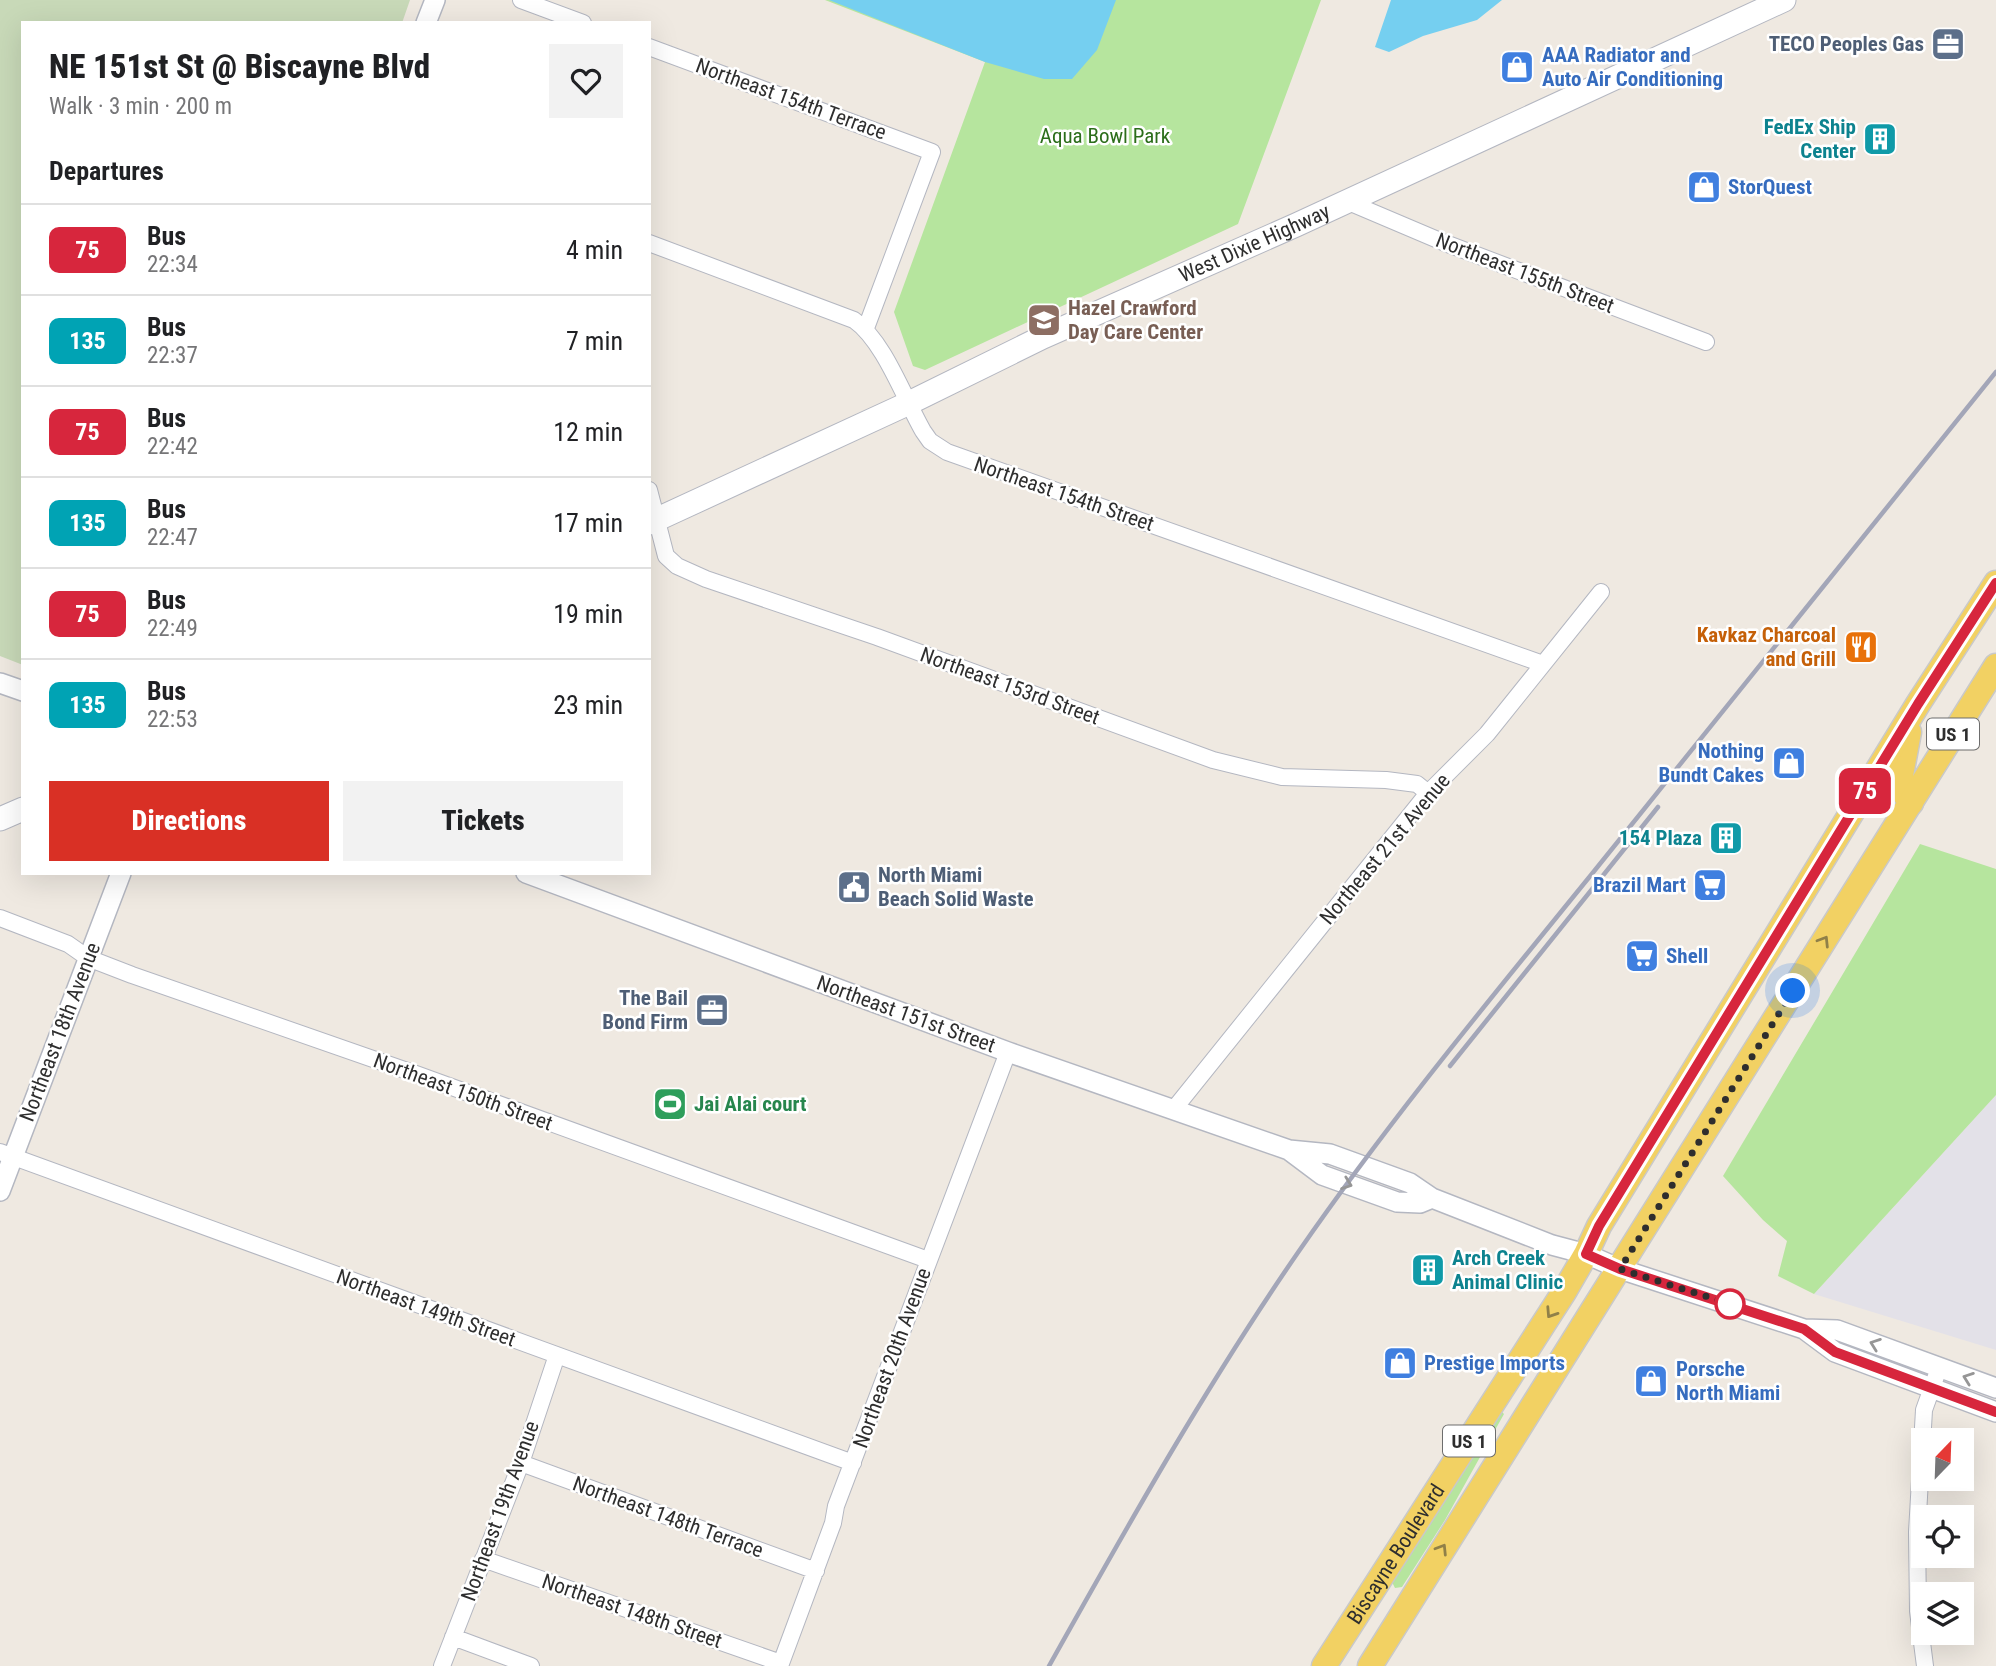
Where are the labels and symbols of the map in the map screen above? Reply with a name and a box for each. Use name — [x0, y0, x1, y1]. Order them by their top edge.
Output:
office icon: TECO Peoples Gas — [1929, 25, 1967, 63]
place label: TECO Peoples Gas — [1769, 32, 1924, 56]
place label: AAA Radiator and Auto Air Conditioning — [1542, 43, 1723, 91]
shop icon: AAA Radiator and Auto Air Conditioning — [1498, 48, 1536, 86]
street label: Northeast 154th Terrace — [692, 53, 890, 145]
place label: FedEx Ship Center — [1764, 115, 1856, 163]
building icon: FedEx Ship Center — [1861, 120, 1899, 158]
park label: Aqua Bowl Park — [1040, 124, 1171, 148]
shop icon: StorQuest — [1685, 168, 1723, 206]
place label: StorQuest — [1728, 175, 1812, 199]
street label: West Dixie Highway — [1175, 199, 1334, 287]
street label: Northeast 155th Street — [1433, 228, 1617, 318]
place label: Hazel Crawford Day Care Center — [1068, 296, 1203, 344]
school or university icon: Hazel Crawford Day Care Center — [1025, 301, 1063, 339]
street label: Northeast 154th Street — [971, 452, 1157, 536]
place label: Kavkaz Charcoal and Grill — [1697, 623, 1836, 671]
restaurant icon: Kavkaz Charcoal and Grill — [1842, 628, 1880, 666]
street label: Northeast 153rd Street — [917, 642, 1103, 730]
road number: US 1 — [1927, 719, 1979, 750]
place label: Nothing Bundt Cakes — [1659, 739, 1764, 787]
shop icon: Nothing Bundt Cakes — [1770, 744, 1808, 782]
line badge: 75 — [1834, 768, 1896, 814]
street label: Northeast 21st Avenue — [1315, 769, 1455, 929]
building icon: 154 Plaza — [1707, 819, 1745, 857]
place label: 154 Plaza — [1619, 826, 1702, 850]
place label: North Miami Beach Solid Waste — [878, 863, 1034, 911]
supermarket icon: Brazil Mart — [1691, 866, 1729, 904]
public building icon: North Miami Beach Solid Waste — [835, 868, 873, 906]
place label: Brazil Mart — [1593, 873, 1686, 897]
one-way arrow — [1816, 935, 1829, 948]
supermarket icon: Shell — [1623, 937, 1661, 975]
street label: Northeast 18th Avenue — [15, 939, 105, 1125]
place label: Shell — [1666, 944, 1708, 968]
street label: Northeast 151st Street — [813, 971, 999, 1057]
your location — [1775, 973, 1810, 1008]
place label: The Bail Bond Firm — [602, 986, 688, 1034]
office icon: The Bail Bond Firm — [693, 991, 731, 1029]
street label: Northeast 150th Street — [370, 1048, 556, 1136]
sports icon: Jai Alai court — [651, 1085, 689, 1123]
place label: Jai Alai court — [694, 1092, 807, 1116]
one-way arrow — [1341, 1176, 1353, 1190]
place label: Arch Creek Animal Clinic — [1452, 1246, 1563, 1294]
building icon: Arch Creek Animal Clinic — [1409, 1251, 1447, 1289]
street label: Northeast 149th Street — [333, 1264, 519, 1352]
street label: Northeast 20th Avenue — [848, 1265, 936, 1451]
unlabelled marker — [1715, 1289, 1745, 1319]
one-way arrow — [1546, 1305, 1559, 1318]
one-way arrow — [1870, 1338, 1882, 1352]
shop icon: Prestige Imports — [1381, 1344, 1419, 1382]
place label: Prestige Imports — [1424, 1351, 1565, 1375]
place label: Porsche North Miami — [1676, 1357, 1780, 1405]
shop icon: Porsche North Miami — [1632, 1362, 1670, 1400]
one-way arrow — [1962, 1372, 1974, 1386]
street label: Northeast 19th Avenue — [456, 1418, 544, 1604]
road number: US 1 — [1443, 1426, 1495, 1456]
north arrow — [1911, 1428, 1974, 1491]
street label: Northeast 148th Terrace — [569, 1471, 767, 1563]
street label: Biscayne Boulevard — [1342, 1480, 1449, 1628]
one-way arrow — [1434, 1543, 1447, 1556]
street label: Northeast 148th Street — [539, 1569, 725, 1653]

